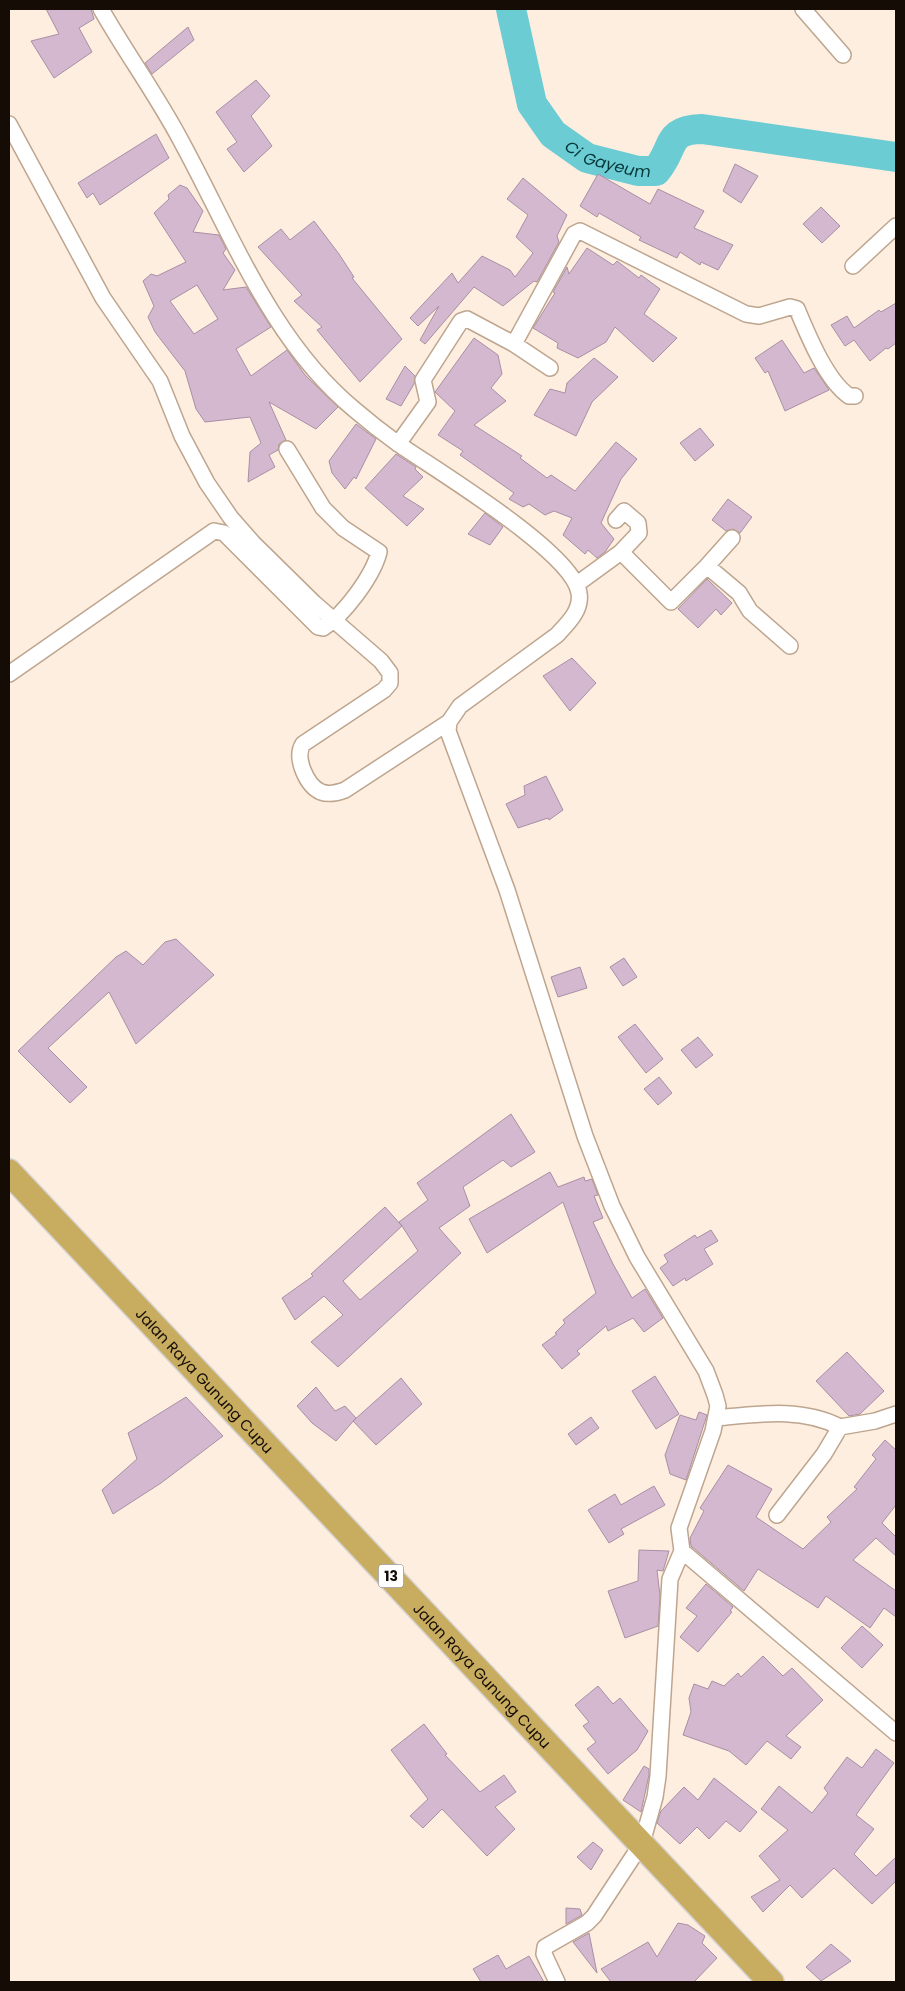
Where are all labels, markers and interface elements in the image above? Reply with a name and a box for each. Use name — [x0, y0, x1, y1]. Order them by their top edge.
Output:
water label: Ci Gayeum — [560, 134, 651, 183]
street label: Jalan Raya Gunung Cupu — [131, 1303, 279, 1458]
road number: 13 — [378, 1564, 404, 1588]
street label: Jalan Raya Gunung Cupu — [409, 1598, 556, 1753]

